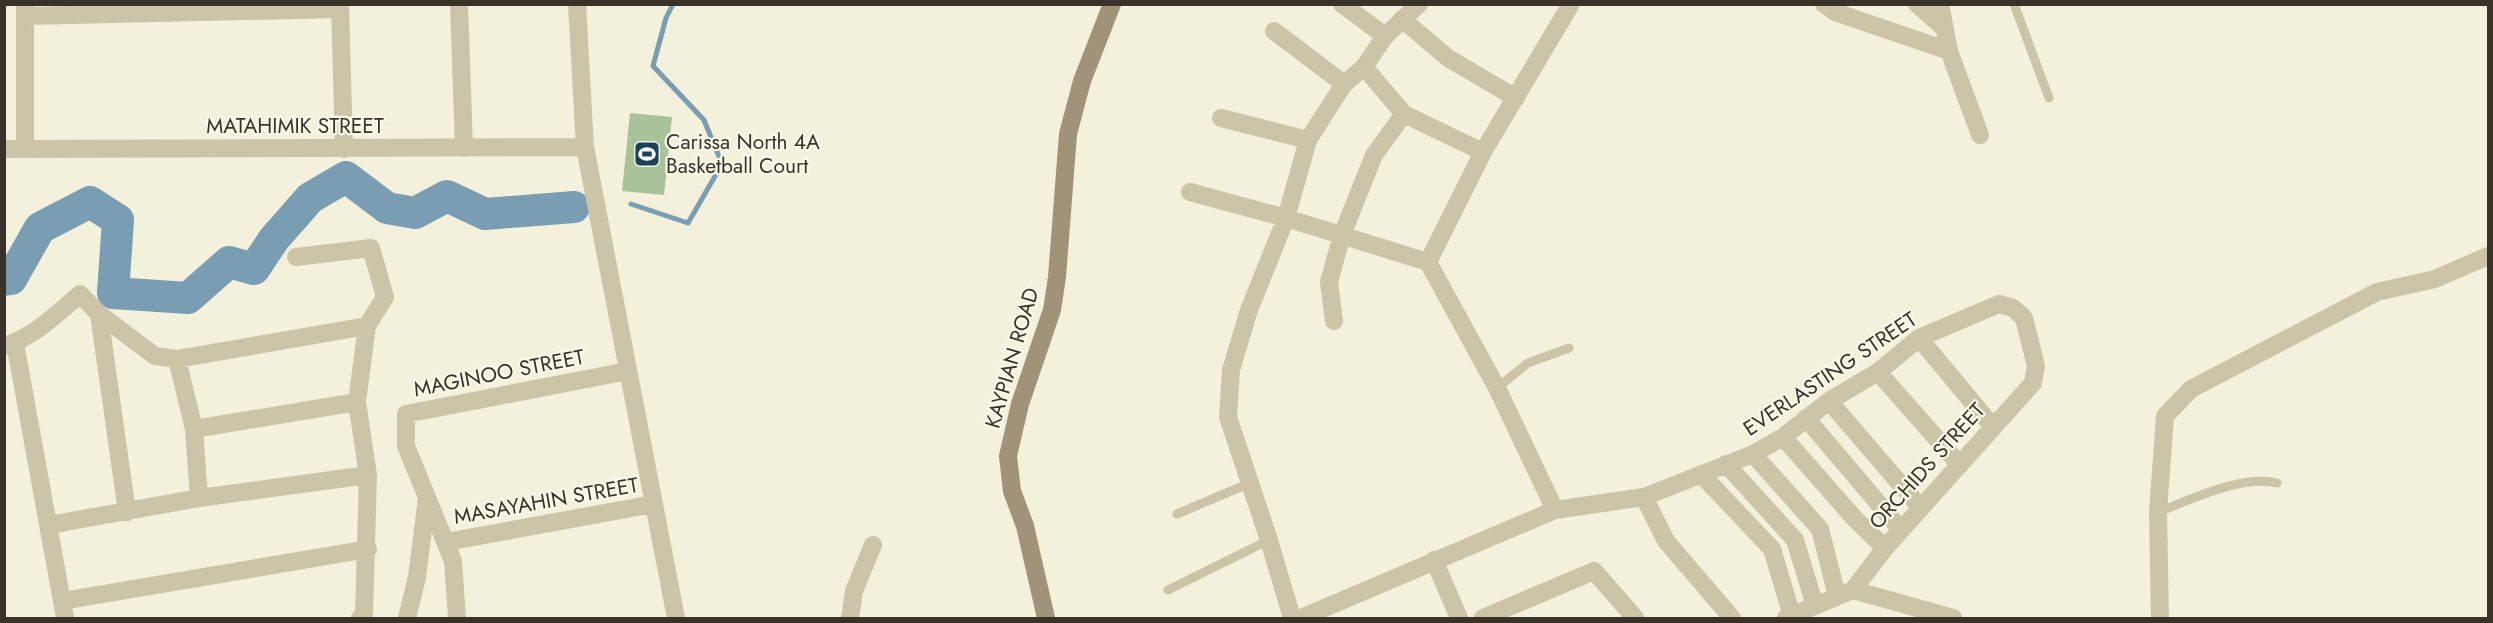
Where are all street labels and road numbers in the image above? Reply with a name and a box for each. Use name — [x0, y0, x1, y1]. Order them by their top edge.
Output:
street label: MATAHIMIK STREET — [206, 111, 384, 141]
street label: KAYPIAN ROAD — [978, 284, 1046, 432]
street label: EVERLASTING STREET — [1737, 304, 1923, 443]
street label: MAGINOO STREET — [411, 342, 587, 404]
street label: ORCHIDS STREET — [1862, 396, 1992, 536]
street label: MASAYAHIN STREET — [451, 470, 641, 532]

